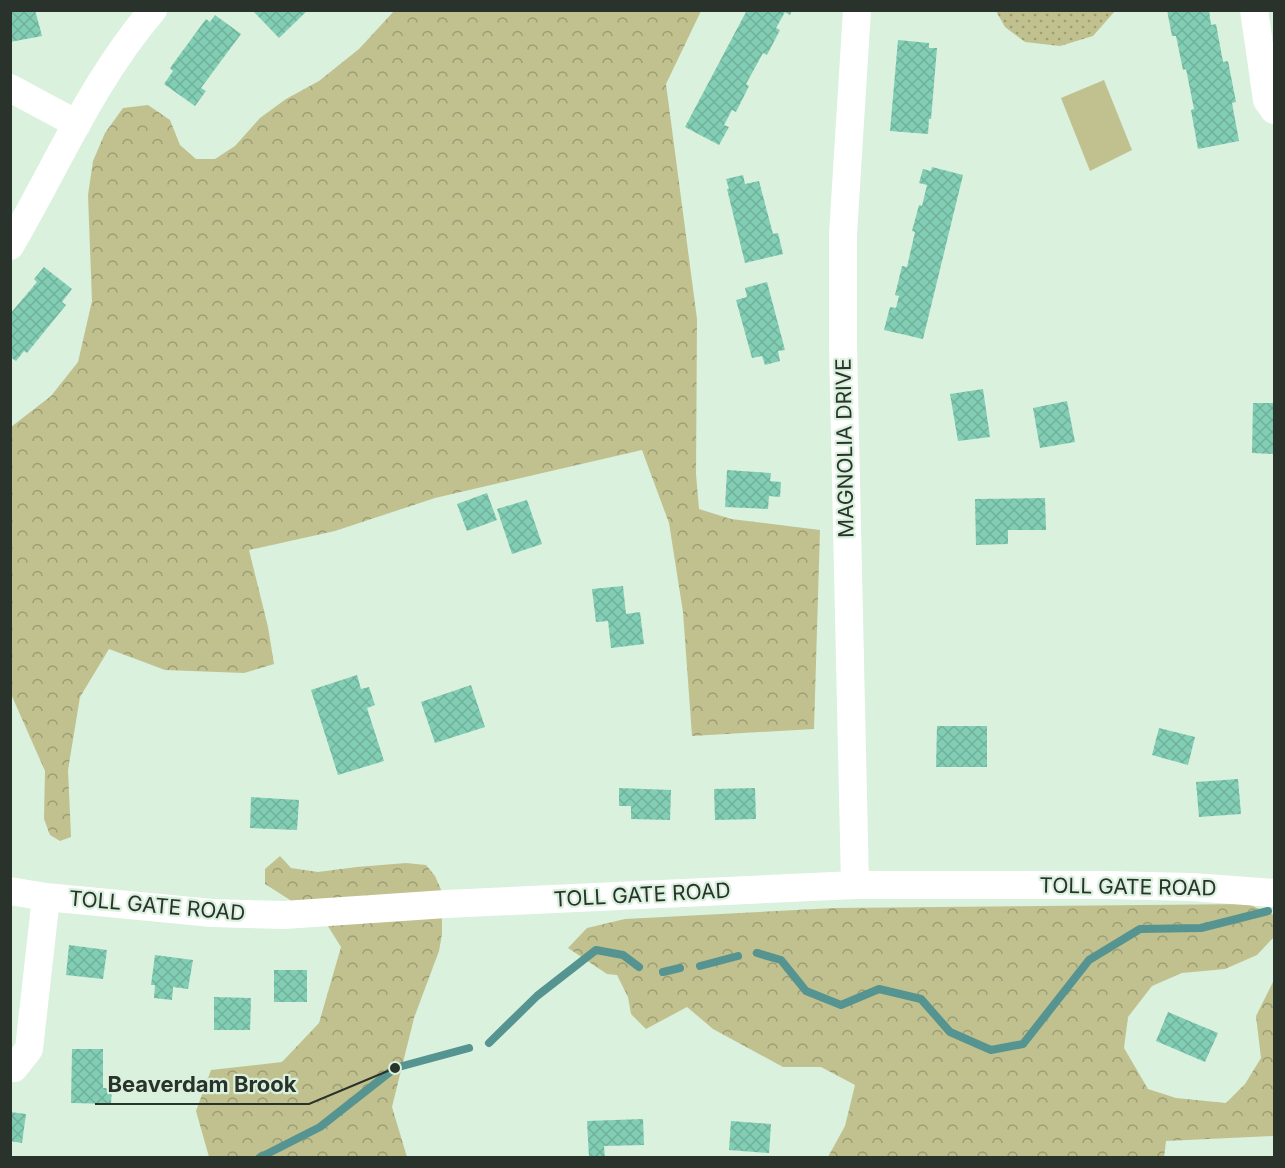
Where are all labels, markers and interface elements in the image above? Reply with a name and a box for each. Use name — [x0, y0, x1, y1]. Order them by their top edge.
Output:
street label: MAGNOLIA DRIVE — [830, 358, 859, 538]
street label: TOLL GATE ROAD — [1039, 872, 1217, 901]
street label: TOLL GATE ROAD — [553, 877, 731, 912]
street label: TOLL GATE ROAD — [68, 885, 246, 926]
callout: Beaverdam Brook — [95, 1064, 309, 1104]
text: Beaverdam Brook — [107, 1071, 297, 1097]

